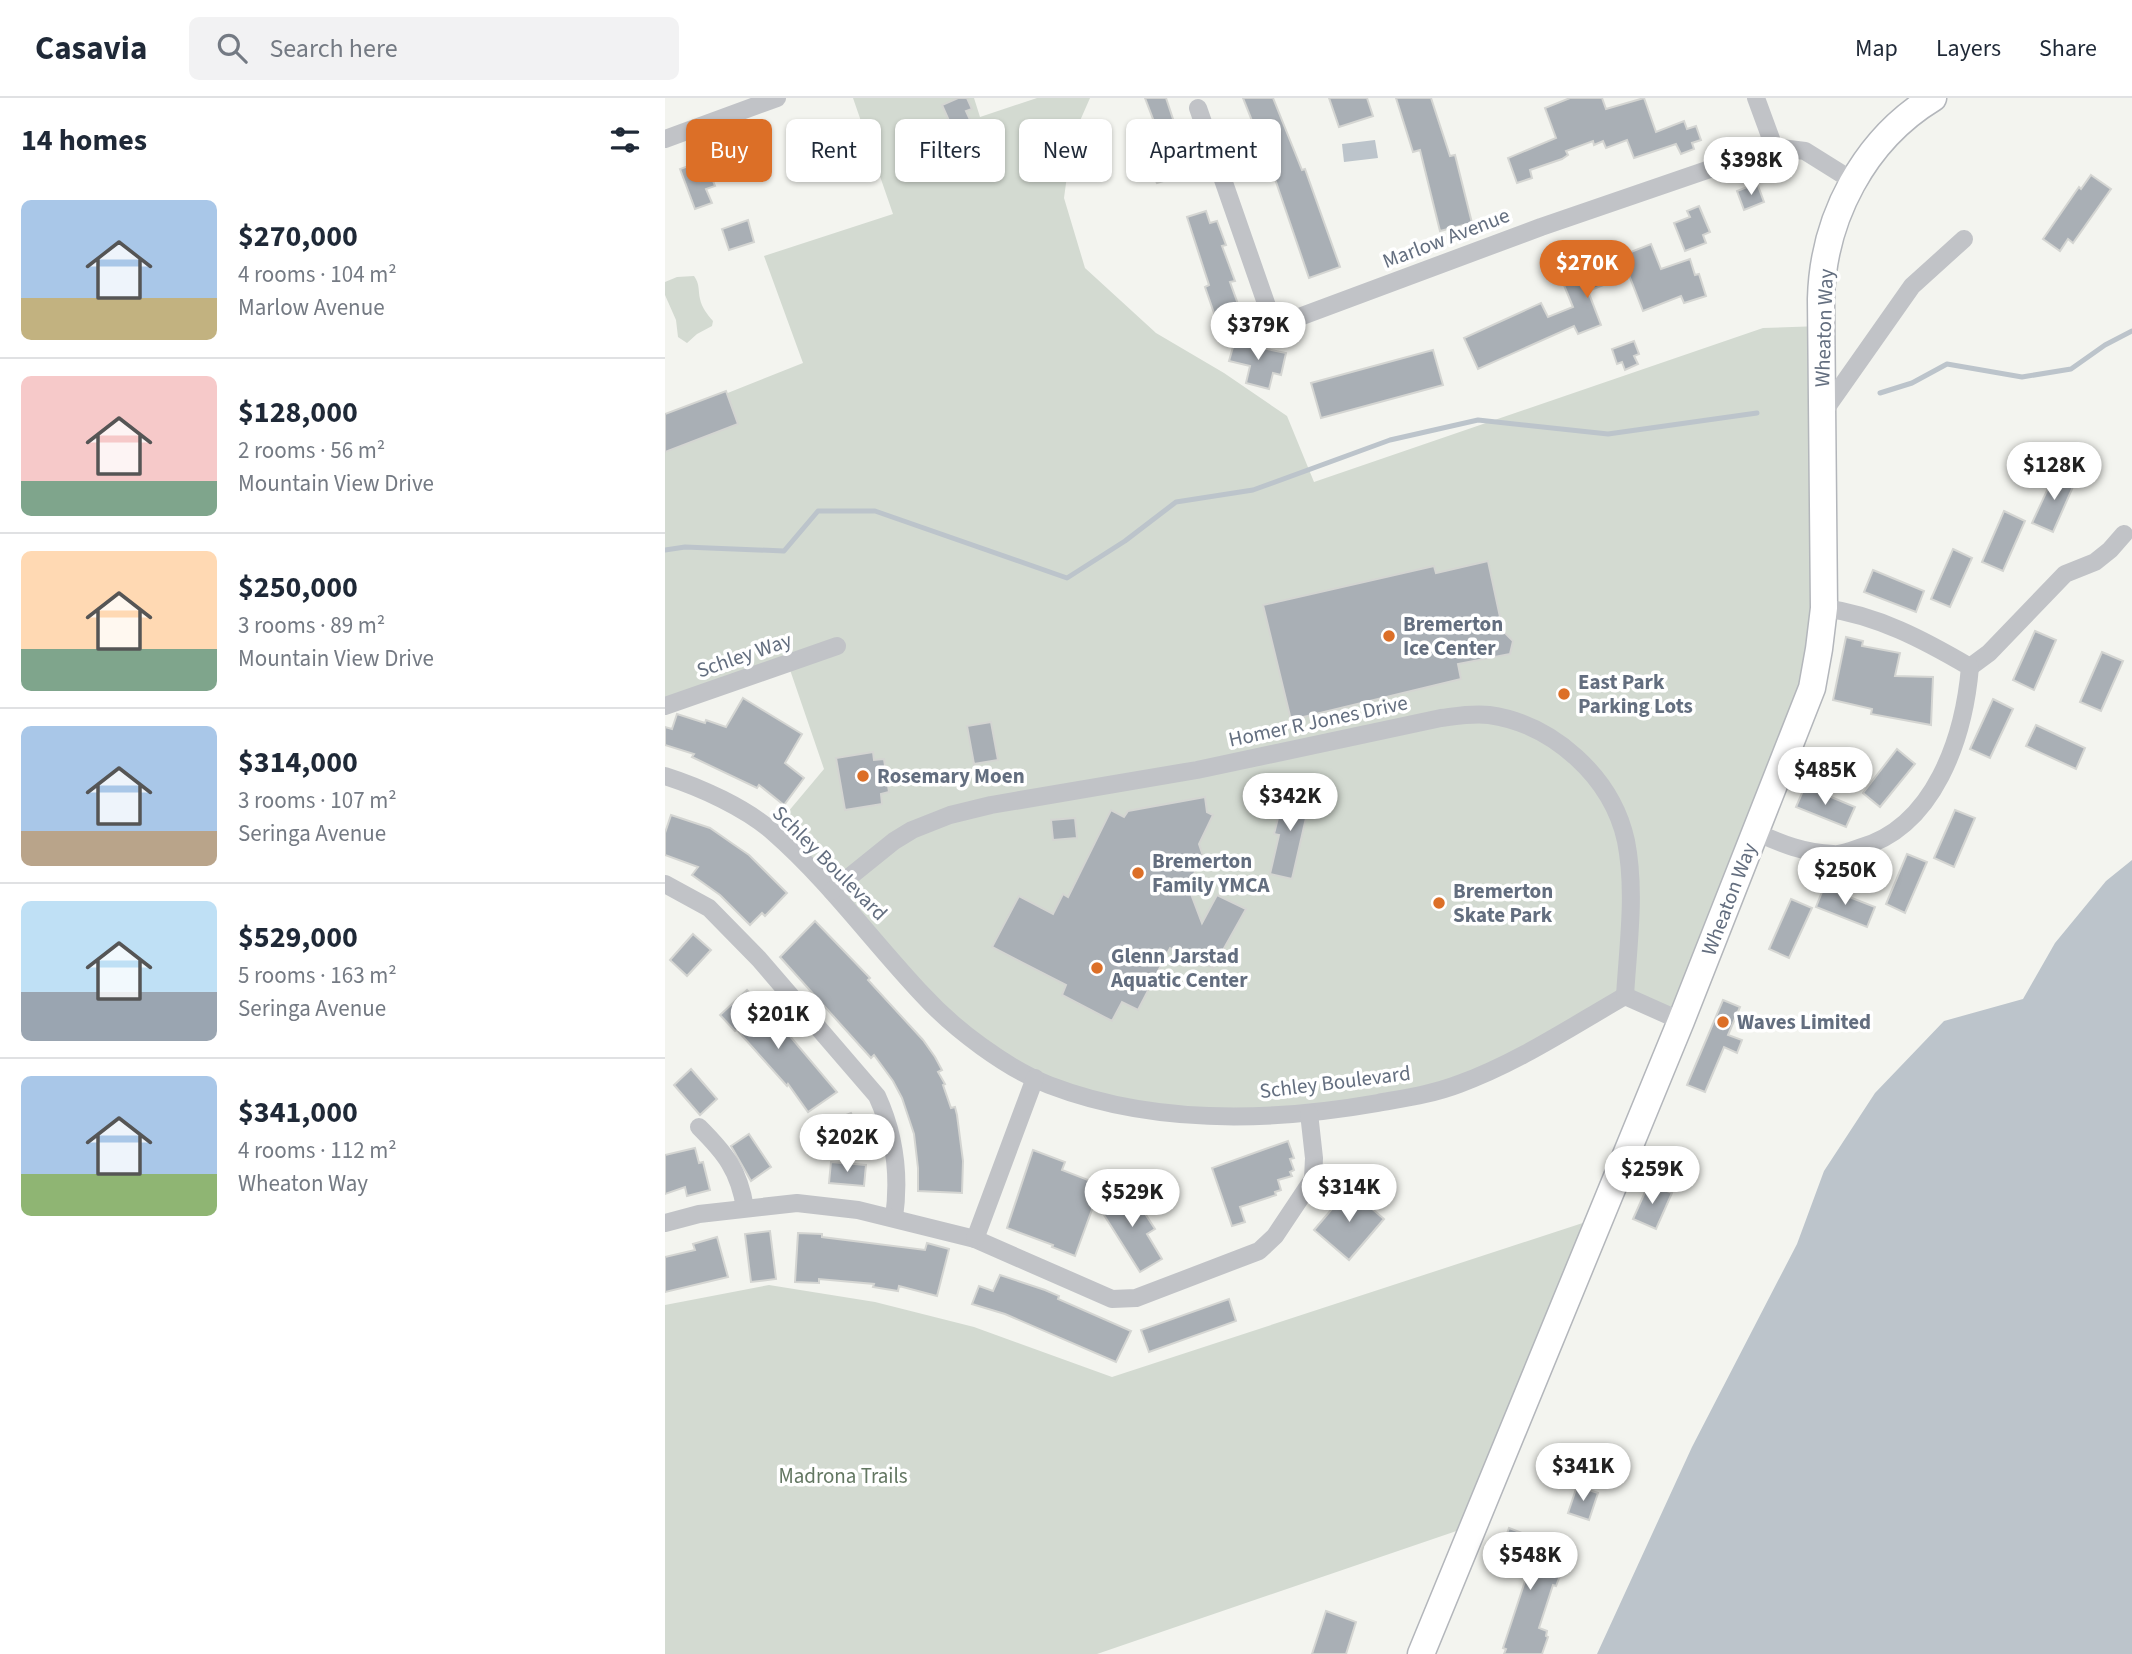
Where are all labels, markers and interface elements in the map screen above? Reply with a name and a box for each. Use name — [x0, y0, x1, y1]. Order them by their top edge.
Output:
search box — [189, 17, 679, 80]
text: Casavia — [35, 25, 147, 72]
icon: search — [213, 29, 251, 67]
text: Search here — [269, 30, 398, 67]
text: Map — [1855, 31, 1898, 66]
text: Layers — [1936, 31, 2001, 66]
text: Share — [2039, 31, 2097, 66]
text: 14 homes — [21, 119, 147, 162]
chip: Buy — [686, 119, 772, 182]
chip: Rent — [786, 119, 881, 182]
chip: Filters — [895, 119, 1005, 182]
chip: New — [1019, 119, 1112, 182]
chip: Apartment — [1126, 119, 1281, 182]
icon: filters — [606, 121, 644, 159]
pin: $398K — [1702, 138, 1800, 197]
text: $398K — [1720, 143, 1782, 176]
street label: Marlow Avenue — [1378, 200, 1514, 276]
text: $270,000 — [238, 215, 358, 258]
icon: home — [77, 228, 161, 312]
pin: $270K — [1538, 240, 1636, 300]
text: $270K — [1556, 246, 1618, 279]
text: 4 rooms · 104 m² — [238, 258, 397, 291]
street label: Wheaton Way — [1807, 268, 1841, 388]
text: Marlow Avenue — [238, 291, 385, 324]
pin: $379K — [1209, 302, 1307, 362]
text: $379K — [1227, 308, 1289, 341]
text: $128,000 — [238, 391, 358, 434]
icon: home — [77, 404, 161, 488]
text: 2 rooms · 56 m² — [238, 434, 385, 467]
pin: $128K — [2005, 442, 2103, 502]
text: $128K — [2023, 448, 2085, 481]
text: Mountain View Drive — [238, 467, 434, 500]
text: $250,000 — [238, 566, 358, 609]
icon: home — [77, 579, 161, 663]
text: 3 rooms · 89 m² — [238, 609, 385, 642]
place label: Bremerton Ice Center — [1403, 609, 1503, 663]
street label: Schley Way — [692, 625, 796, 685]
marker: Bremerton Ice Center — [1381, 628, 1397, 644]
text: Mountain View Drive — [238, 642, 434, 675]
place label: East Park Parking Lots — [1578, 667, 1693, 721]
marker: East Park Parking Lots — [1556, 686, 1572, 702]
street label: Homer R Jones Drive — [1226, 687, 1410, 755]
text: $314,000 — [238, 741, 358, 784]
pin: $485K — [1776, 748, 1874, 807]
text: $485K — [1794, 753, 1856, 786]
icon: home — [77, 754, 161, 838]
place label: Rosemary Moen — [877, 761, 1025, 791]
marker: Rosemary Moen — [855, 768, 871, 784]
pin: $342K — [1241, 774, 1339, 833]
text: $342K — [1259, 779, 1321, 812]
text: 3 rooms · 107 m² — [238, 784, 397, 817]
street label: Schley Boulevard — [766, 799, 894, 927]
text: Seringa Avenue — [238, 817, 386, 850]
street label: Wheaton Way — [1694, 838, 1764, 960]
place label: Bremerton Family YMCA — [1152, 846, 1270, 900]
pin: $250K — [1796, 848, 1894, 907]
text: $250K — [1814, 853, 1876, 886]
marker: Bremerton Family YMCA — [1130, 865, 1146, 881]
place label: Bremerton Skate Park — [1453, 876, 1553, 930]
marker: Bremerton Skate Park — [1431, 895, 1447, 911]
text: $529,000 — [238, 916, 358, 959]
icon: home — [77, 929, 161, 1013]
place label: Glenn Jarstad Aquatic Center — [1110, 941, 1248, 995]
text: 5 rooms · 163 m² — [238, 959, 397, 992]
marker: Glenn Jarstad Aquatic Center — [1089, 960, 1105, 976]
text: Seringa Avenue — [238, 992, 386, 1025]
pin: $201K — [729, 992, 827, 1051]
text: $201K — [747, 997, 809, 1030]
place label: Waves Limited — [1737, 1007, 1871, 1037]
marker: Waves Limited — [1715, 1014, 1731, 1030]
street label: Schley Boulevard — [1258, 1058, 1412, 1106]
text: $341,000 — [238, 1091, 358, 1134]
icon: home — [77, 1104, 161, 1188]
pin: $202K — [798, 1114, 896, 1174]
text: $202K — [816, 1120, 878, 1153]
text: 4 rooms · 112 m² — [238, 1134, 397, 1167]
pin: $259K — [1603, 1146, 1701, 1206]
text: $259K — [1621, 1152, 1683, 1185]
pin: $314K — [1300, 1164, 1398, 1224]
text: Wheaton Way — [238, 1167, 368, 1200]
pin: $529K — [1083, 1170, 1181, 1229]
text: $314K — [1318, 1170, 1380, 1203]
text: $529K — [1101, 1175, 1163, 1208]
pin: $341K — [1534, 1444, 1632, 1503]
text: $341K — [1552, 1449, 1614, 1482]
park label: Madrona Trails — [778, 1461, 908, 1491]
pin: $548K — [1481, 1532, 1579, 1592]
text: $548K — [1499, 1538, 1561, 1571]

